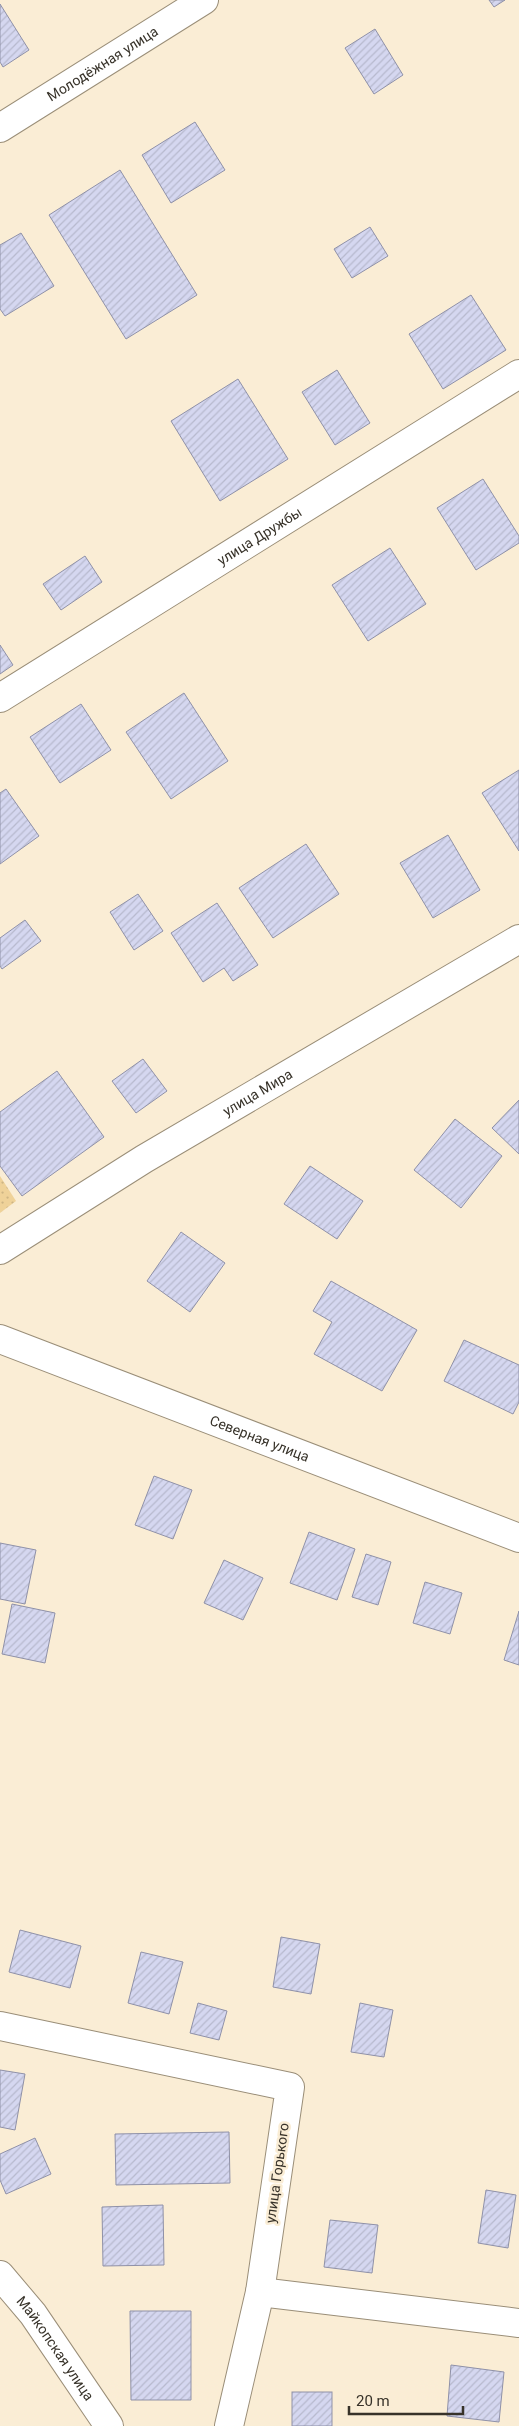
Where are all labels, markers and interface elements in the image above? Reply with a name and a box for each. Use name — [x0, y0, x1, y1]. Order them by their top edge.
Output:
street label: Молодёжная улица — [44, 23, 161, 104]
street label: улица Дружбы — [215, 504, 305, 568]
street label: улица Мира — [220, 1066, 295, 1119]
street label: Северная улица — [208, 1412, 312, 1465]
street label: улица Горького — [262, 2122, 292, 2224]
street label: Майкопская улица — [13, 2293, 97, 2404]
scale bar — [349, 2384, 463, 2416]
text: 20 m — [356, 2392, 390, 2410]

